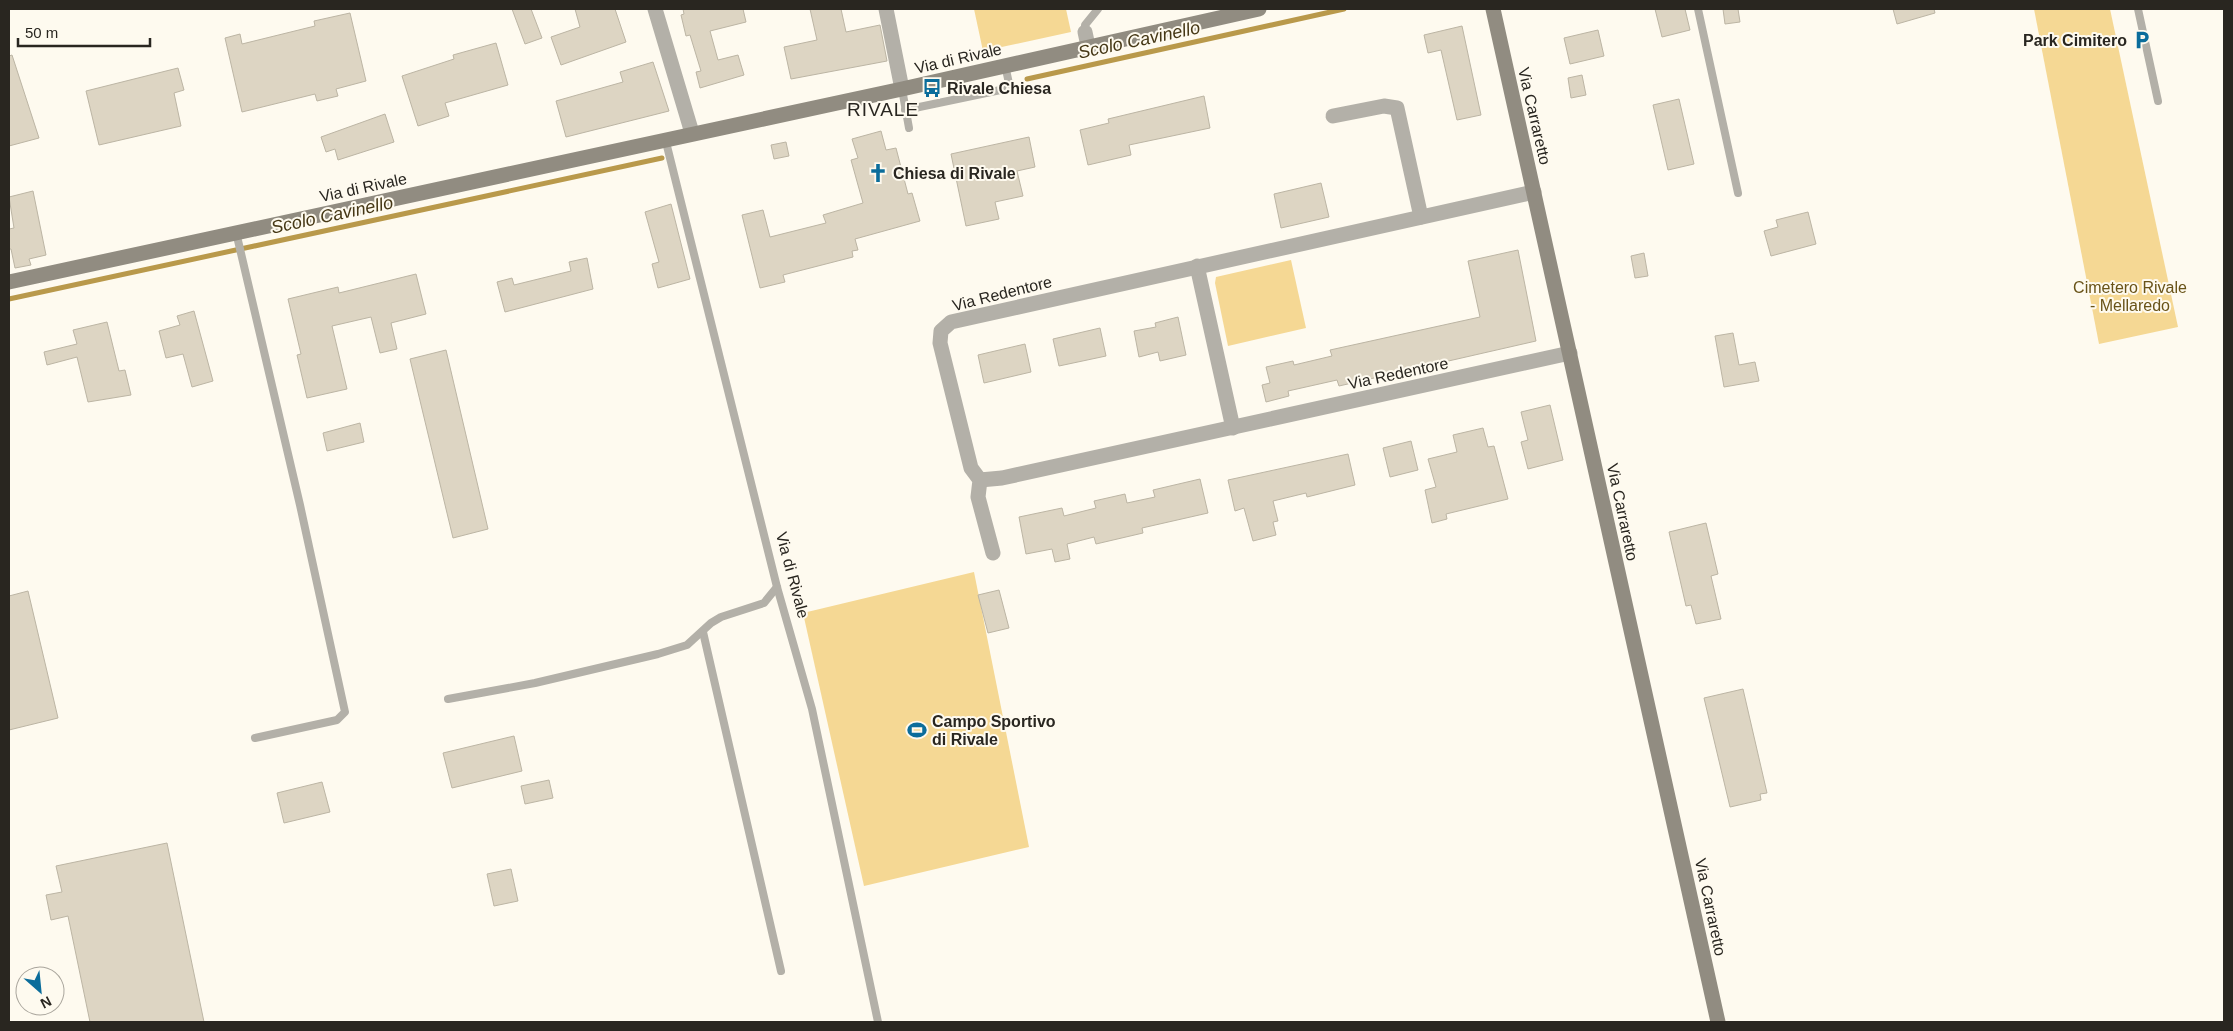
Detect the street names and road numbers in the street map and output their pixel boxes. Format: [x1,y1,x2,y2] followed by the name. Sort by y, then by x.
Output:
[913,40,1003,77] street label: Via di Rivale
[1515,66,1554,166] street label: Via Carraretto
[318,170,408,205] street label: Via di Rivale
[951,273,1054,314] street label: Via Redentore
[1346,355,1450,392] street label: Via Redentore
[1604,462,1641,563] street label: Via Carraretto
[773,530,812,620] street label: Via di Rivale
[1692,857,1729,958] street label: Via Carraretto

